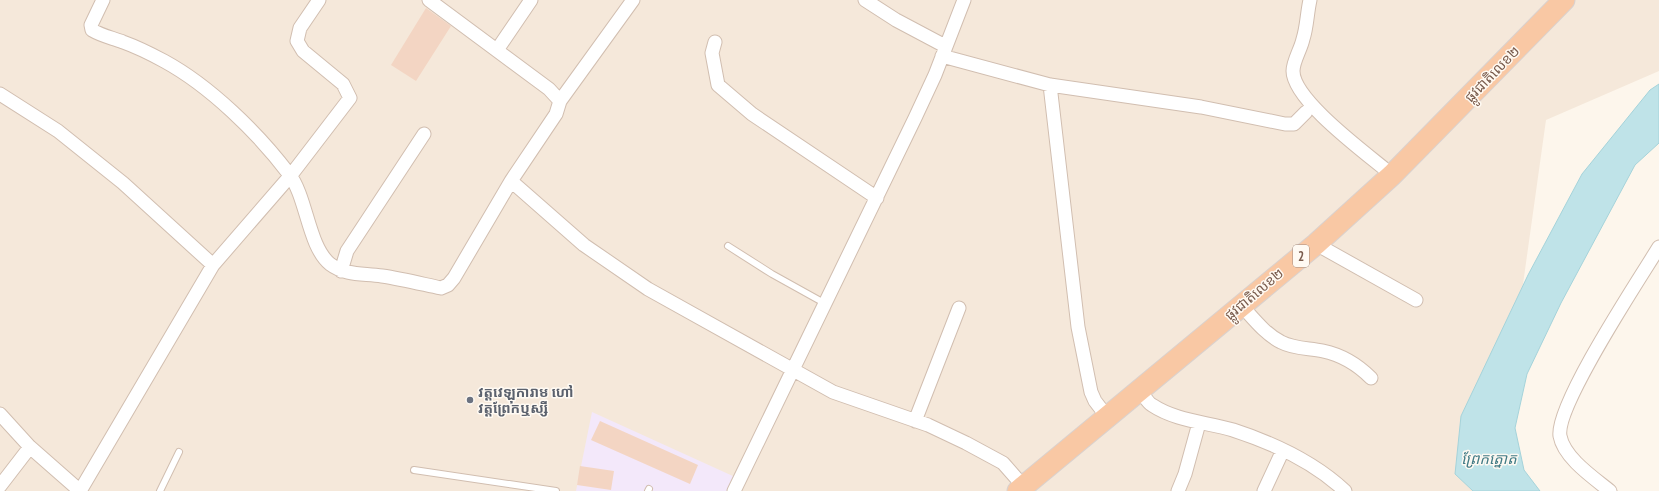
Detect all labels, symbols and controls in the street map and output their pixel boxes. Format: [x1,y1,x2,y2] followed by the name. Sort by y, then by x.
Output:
[1461,42,1526,108] street label: ផ្លូវជាតិលេខ២
[1293,245,1309,267] road number: 2
[1221,264,1289,326] street label: ផ្លូវជាតិលេខ២
[478,383,574,417] place label: វត្តវេឡុការាម ហៅ វត្តព្រែកឬស្សី
[465,395,475,405] marker: វត្តវេឡុការាម ហៅ វត្តព្រែកឬស្សី
[1461,449,1518,468] water label: ព្រែកត្នោត

